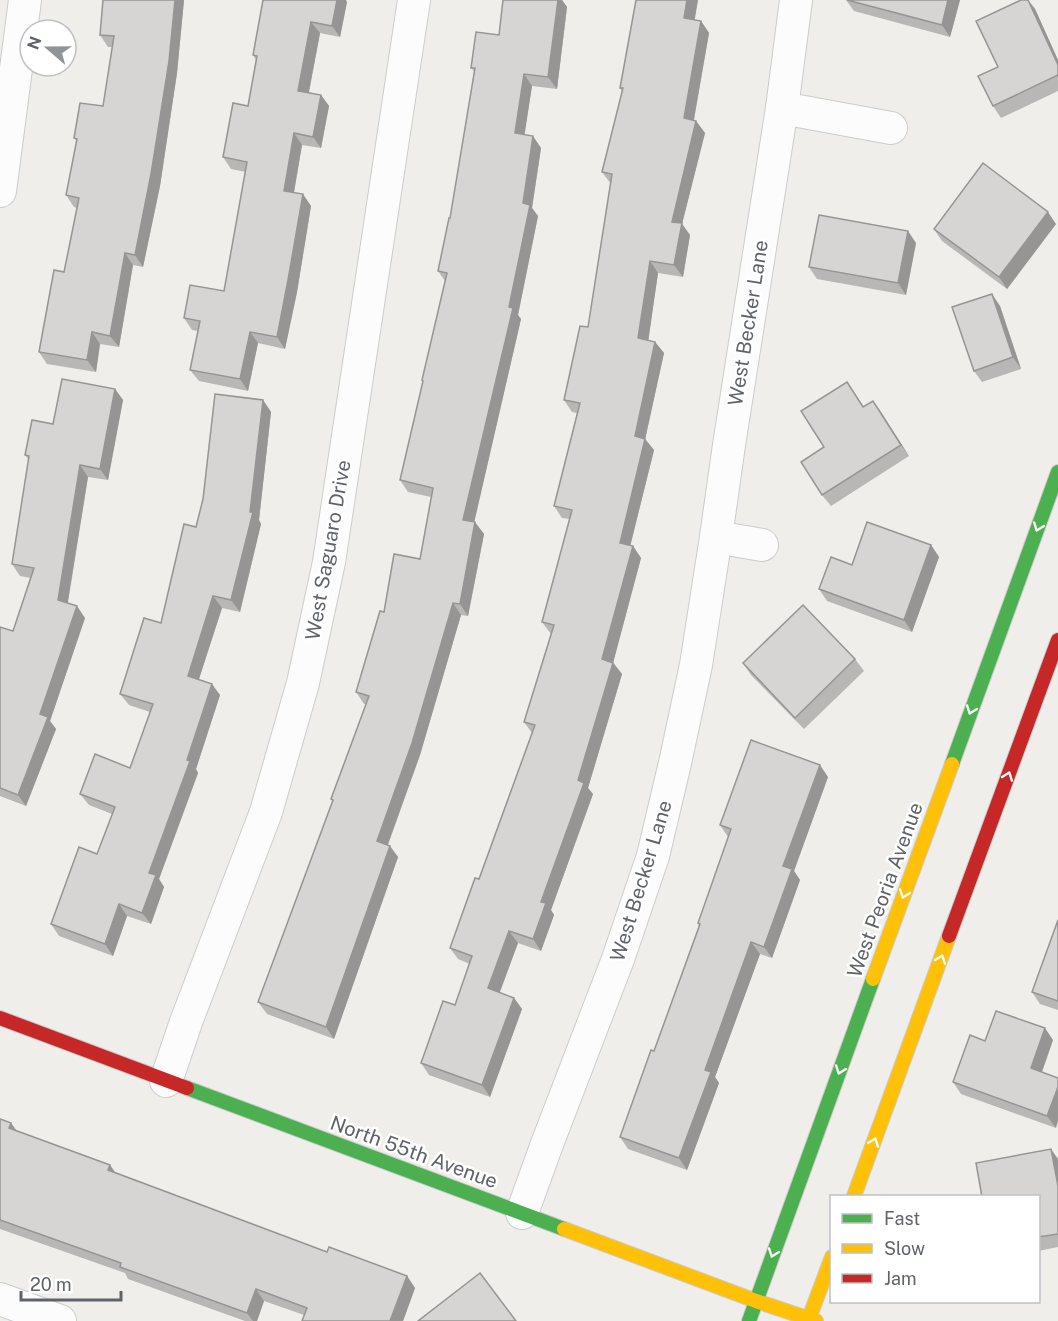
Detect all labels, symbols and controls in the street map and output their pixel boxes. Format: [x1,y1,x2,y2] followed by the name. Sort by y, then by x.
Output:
[18,18,78,78] north arrow
[23,34,45,52] text: N
[723,238,773,408] street label: West Becker Lane
[300,458,356,642] street label: West Saguaro Drive
[1033,521,1045,532] one-way arrow
[966,704,978,715] one-way arrow
[1001,771,1014,781] one-way arrow
[605,797,677,965] street label: West Becker Lane
[842,799,928,981] street label: West Peoria Avenue
[899,888,912,898] one-way arrow
[934,954,947,964] one-way arrow
[835,1064,847,1075] one-way arrow
[327,1111,501,1193] street label: North 55th Avenue
[867,1137,879,1148] one-way arrow
[830,1195,1040,1303] legend
[884,1208,920,1229] text: Fast
[884,1238,925,1259] text: Slow
[768,1247,781,1258] one-way arrow
[21,1264,122,1302] scale bar
[884,1268,917,1289] text: Jam
[30,1274,72,1295] text: 20 m

